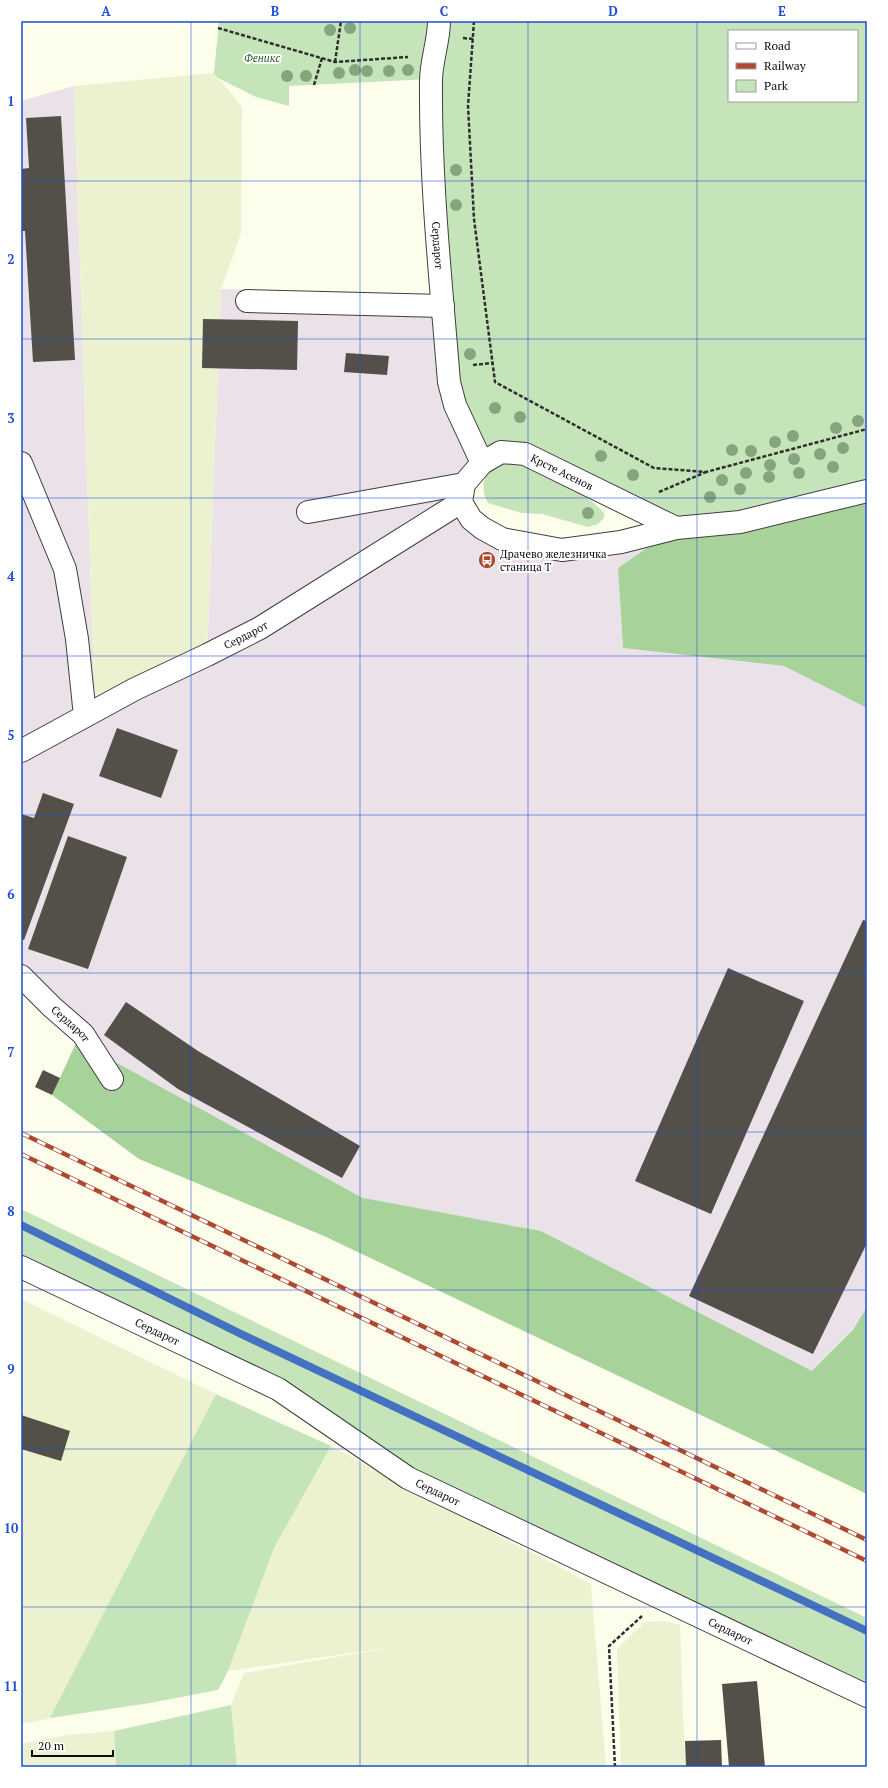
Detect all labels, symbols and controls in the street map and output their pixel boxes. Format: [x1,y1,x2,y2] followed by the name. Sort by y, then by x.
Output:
[101,2,111,20] text: A
[271,2,279,20] text: B
[440,2,448,20] text: C
[608,2,618,20] text: D
[778,2,786,20] text: E
[728,30,858,102] legend
[764,38,791,53] text: Road
[244,51,280,65] park label: Феникс
[764,58,807,73] text: Railway
[764,78,789,93] text: Park
[7,92,15,110] text: 1
[429,221,447,270] street label: Сердарот
[7,250,15,268] text: 2
[7,409,15,427] text: 3
[528,451,596,493] street label: Крсте Асенов
[500,547,607,574] place label: Драчево железничка станица Т
[477,550,497,570] bus stop icon: Драчево железничка станица Т
[7,567,15,585] text: 4
[221,618,271,652] street label: Сердарот
[7,726,15,744] text: 5
[7,885,15,903] text: 6
[48,1003,93,1045] street label: Сердарот
[7,1043,15,1061] text: 7
[7,1202,15,1220] text: 8
[133,1315,182,1349] street label: Сердарот
[7,1360,15,1378] text: 9
[413,1476,463,1509] street label: Сердарот
[4,1519,19,1537] text: 10
[706,1615,756,1648] street label: Сердарот
[4,1677,18,1695] text: 11
[32,1732,113,1758] scale bar
[38,1738,65,1753] text: 20 m

